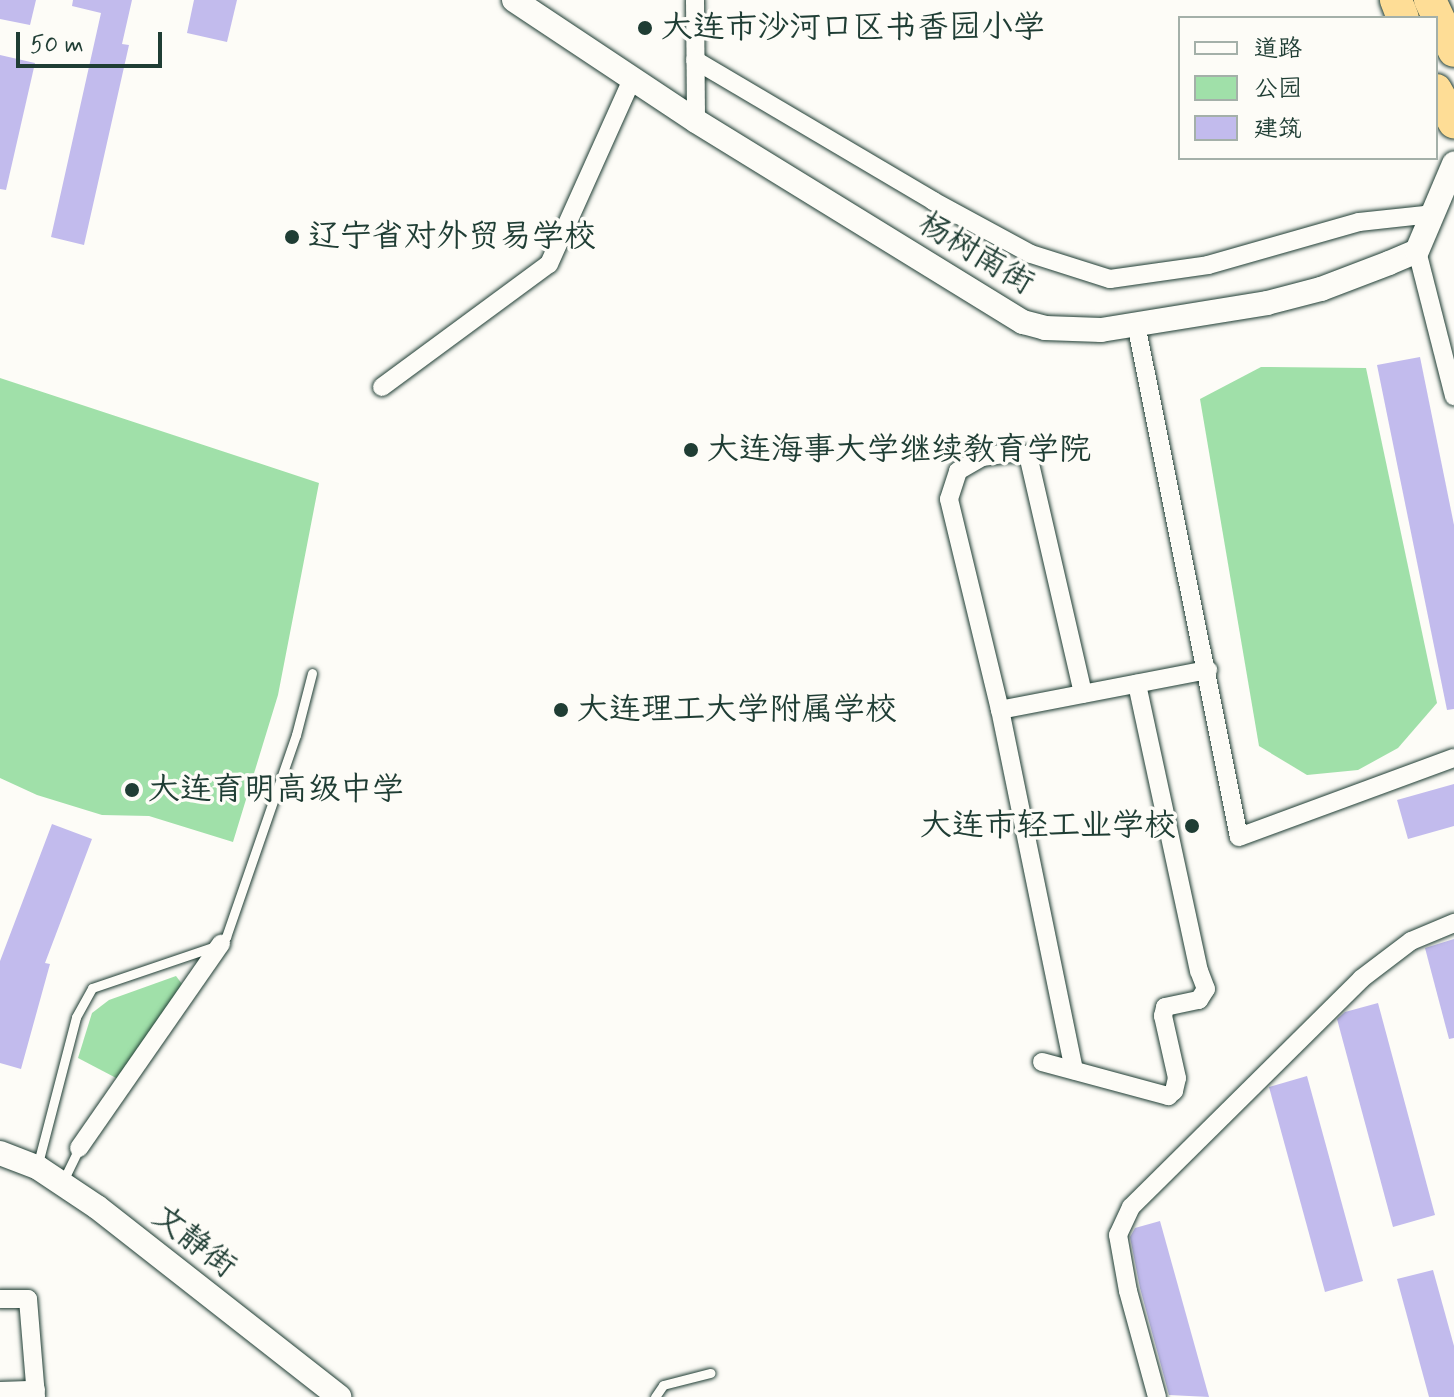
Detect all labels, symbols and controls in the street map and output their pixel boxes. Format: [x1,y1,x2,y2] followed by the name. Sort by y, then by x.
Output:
[661,9,1045,47] place label: 大连市沙河口区书香园小学
[20,16,166,66] scale bar
[1178,16,1438,160] legend
[636,19,654,37] marker: 大连市沙河口区书香园小学
[30,30,84,61] text: 50 m
[1254,34,1302,65] text: 道路
[1254,74,1302,105] text: 公园
[1254,114,1302,145] text: 建筑
[911,205,1041,303] street label: 杨树南街
[308,218,596,256] place label: 辽宁省对外贸易学校
[283,228,301,246] marker: 辽宁省对外贸易学校
[707,431,1091,469] place label: 大连海事大学继续教育学院
[682,441,700,459] marker: 大连海事大学继续教育学院
[577,691,897,729] place label: 大连理工大学附属学校
[552,701,570,719] marker: 大连理工大学附属学校
[148,771,404,809] place label: 大连育明高级中学
[123,781,141,799] marker: 大连育明高级中学
[920,807,1176,845] place label: 大连市轻工业学校
[1183,817,1201,835] marker: 大连市轻工业学校
[144,1197,244,1287] street label: 文静街

